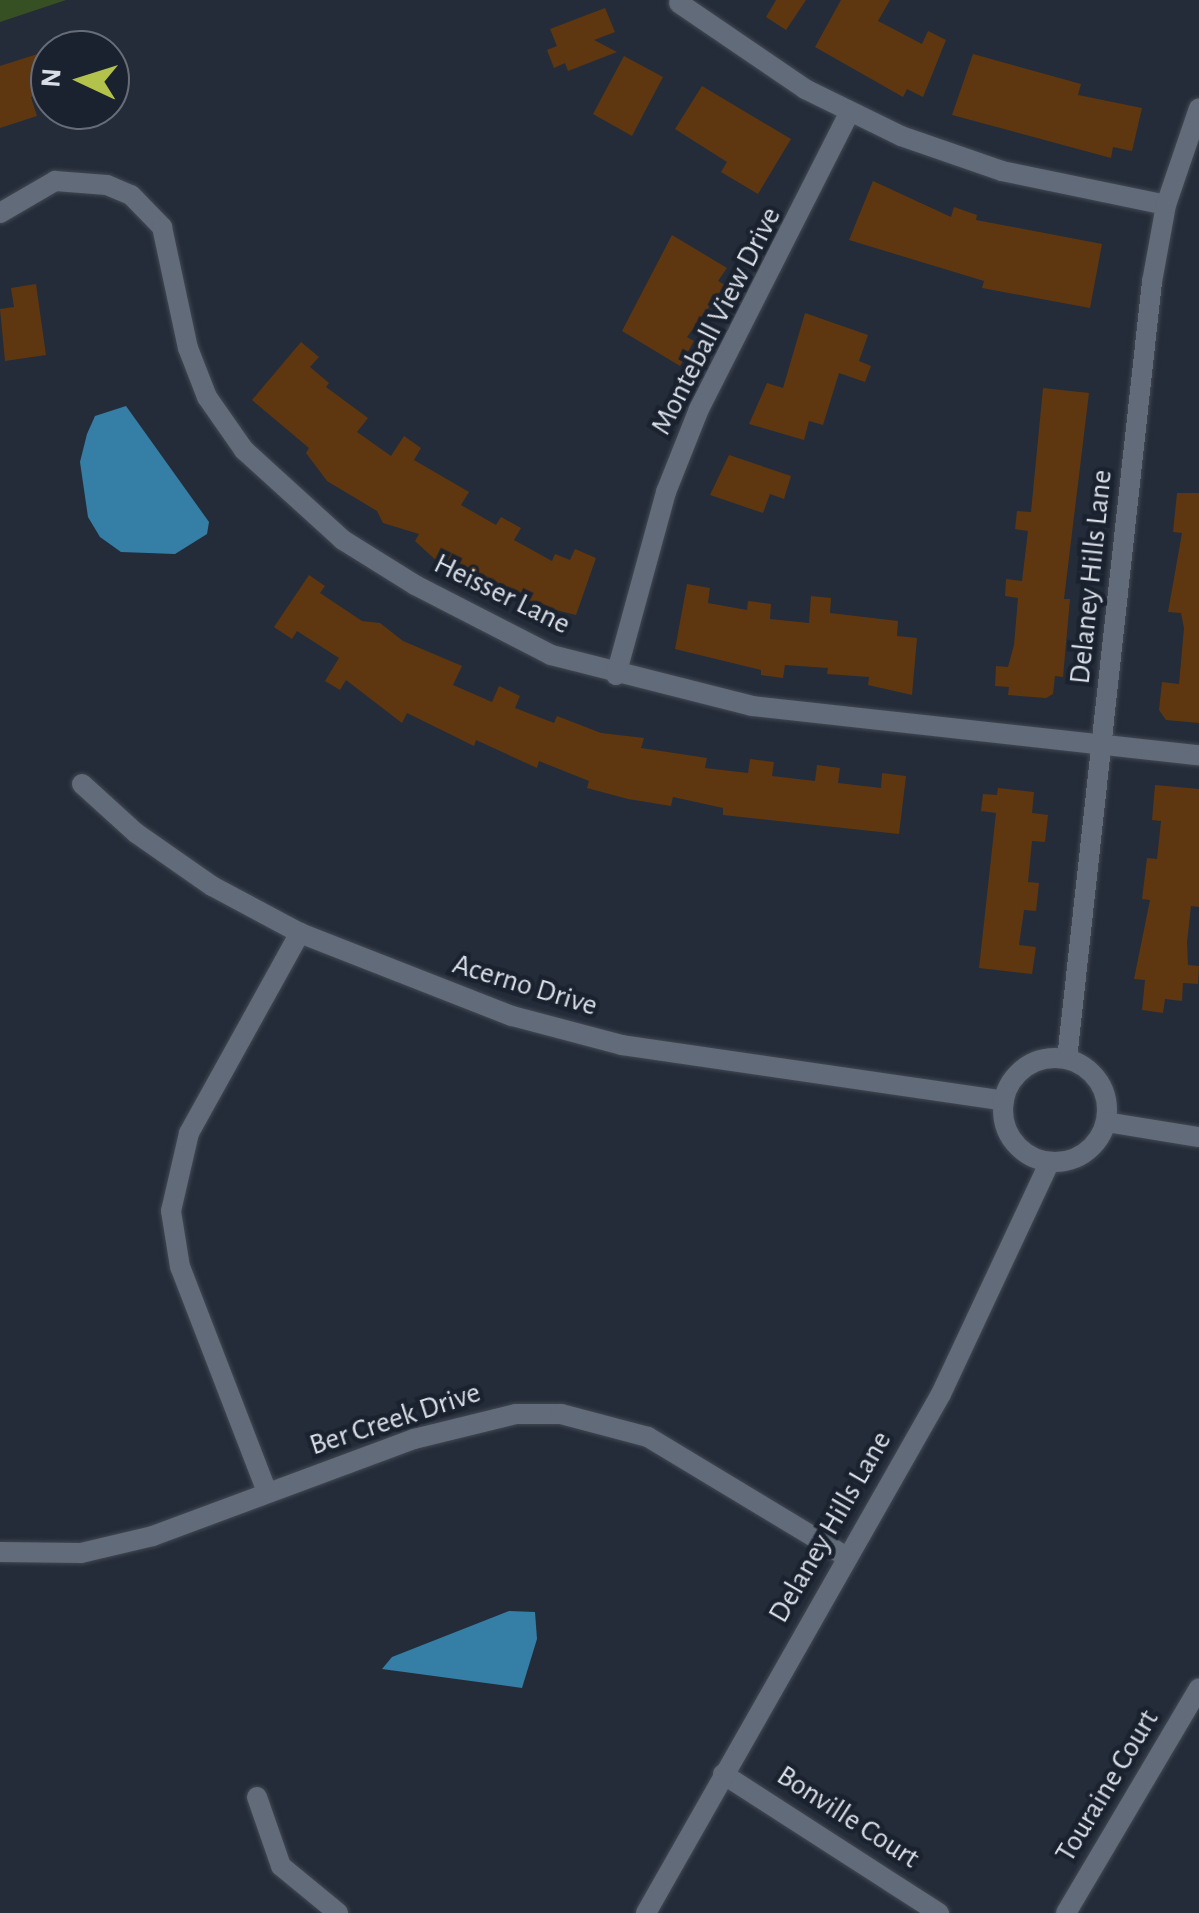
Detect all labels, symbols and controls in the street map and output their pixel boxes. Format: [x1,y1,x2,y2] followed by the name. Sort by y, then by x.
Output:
[30,30,130,130] north arrow
[37,67,67,89] text: N
[643,201,789,441] street label: Monteball View Drive
[1062,468,1120,686] street label: Delaney Hills Lane
[428,546,576,642] street label: Heisser Lane
[448,946,602,1024] street label: Acerno Drive
[305,1374,485,1464] street label: Ber Creek Drive
[761,1425,899,1629] street label: Delaney Hills Lane
[1047,1703,1167,1869] street label: Touraine Court
[770,1758,926,1876] street label: Bonville Court

